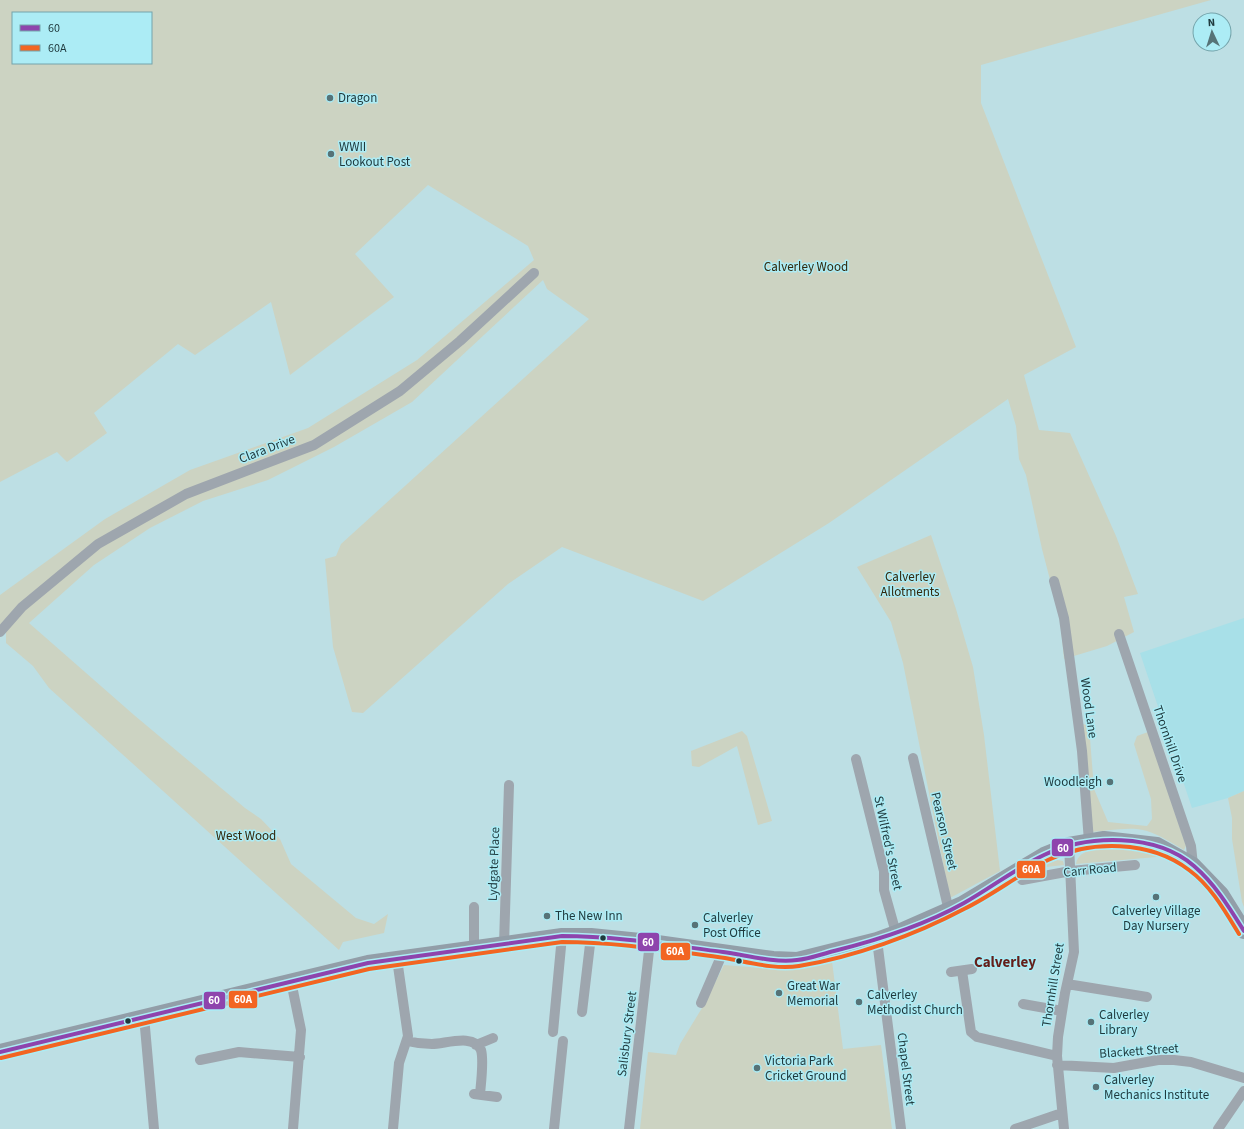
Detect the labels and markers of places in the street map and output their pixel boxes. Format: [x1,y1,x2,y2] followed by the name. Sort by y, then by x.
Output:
[338,89,377,107] place label: Dragon
[325,93,335,103] marker: Dragon
[339,138,411,171] place label: WWII Lookout Post
[326,149,336,159] marker: WWII Lookout Post
[1044,773,1102,791] place label: Woodleigh
[1105,777,1115,787] marker: Woodleigh
[1151,892,1161,902] marker: Calverley Village Day Nursery
[1112,902,1200,935] place label: Calverley Village Day Nursery
[555,907,623,925] place label: The New Inn
[703,909,761,942] place label: Calverley Post Office
[542,911,552,921] marker: The New Inn
[690,920,700,930] marker: Calverley Post Office
[598,933,608,943] unlabelled marker
[734,956,744,966] unlabelled marker
[787,977,841,1010] place label: Great War Memorial
[867,986,963,1019] place label: Calverley Methodist Church
[774,988,784,998] marker: Great War Memorial
[854,997,864,1007] marker: Calverley Methodist Church
[1099,1006,1149,1039] place label: Calverley Library
[123,1016,133,1026] unlabelled marker
[1086,1017,1096,1027] marker: Calverley Library
[765,1052,846,1085] place label: Victoria Park Cricket Ground
[752,1063,762,1073] marker: Victoria Park Cricket Ground
[1104,1071,1209,1104] place label: Calverley Mechanics Institute
[1091,1082,1101,1092] marker: Calverley Mechanics Institute

